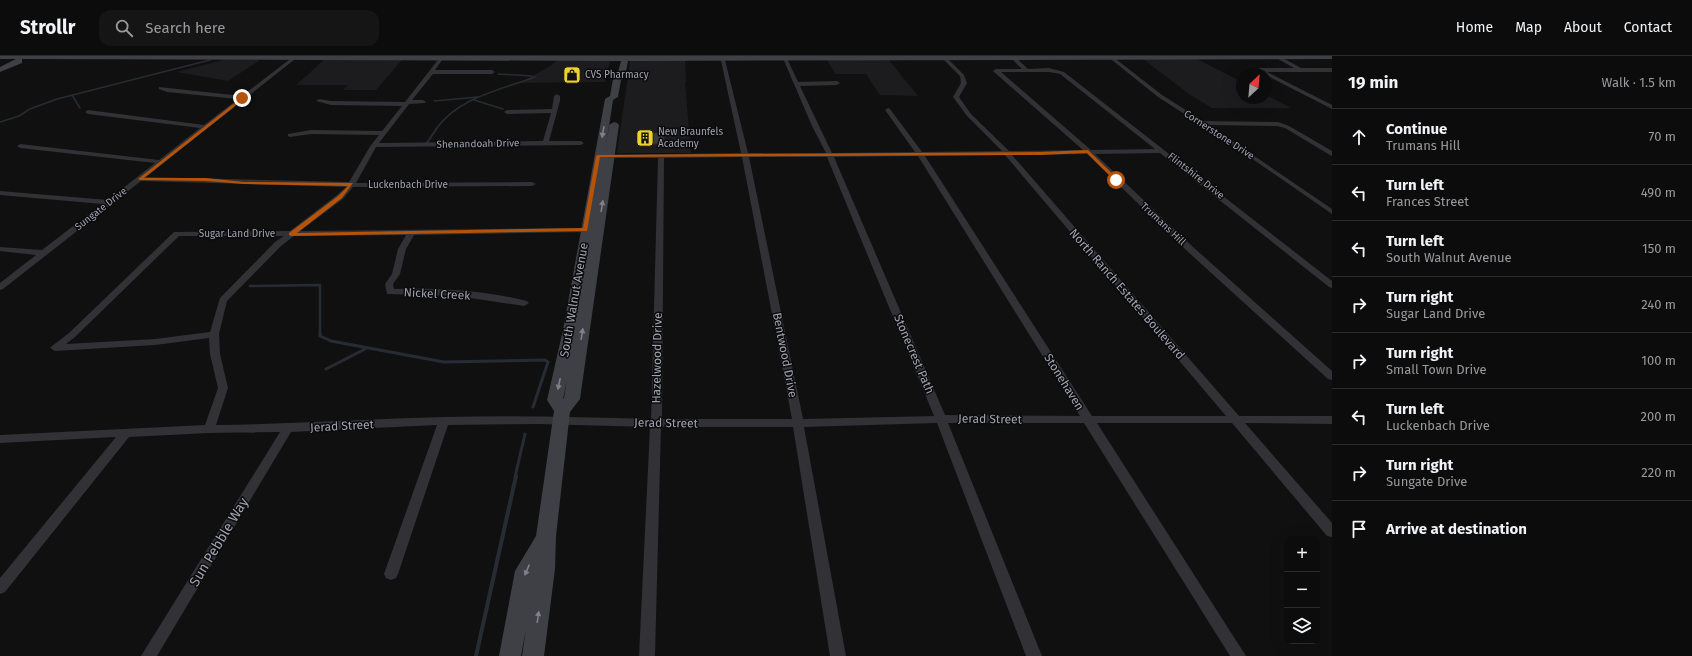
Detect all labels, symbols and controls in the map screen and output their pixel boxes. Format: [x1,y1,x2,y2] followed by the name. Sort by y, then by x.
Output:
[99,10,379,46] search box
[20,16,75,39] text: Strollr
[113,17,135,39] icon: search
[145,19,225,37] text: Search here
[1456,19,1493,36] text: Home
[1515,19,1542,36] text: Map
[1564,19,1602,36] text: About
[1624,19,1672,36] text: Contact
[562,65,582,85] shop icon: CVS Pharmacy
[1236,68,1272,104] north arrow
[585,69,649,81] place label: CVS Pharmacy
[1348,72,1398,93] text: 19 min
[1602,75,1676,90] text: Walk · 1.5 km
[233,89,251,107] route end
[1182,108,1256,162] street label: Cornerstone Drive
[1386,120,1447,138] text: Continue
[600,125,606,138] one-way arrow
[658,126,723,150] place label: New Braunfels Academy
[1348,126,1370,148] icon: ahead
[635,128,655,148] building icon: New Braunfels Academy
[1649,129,1676,144] text: 70 m
[436,137,520,151] street label: Shenandoah Drive
[1386,138,1460,153] text: Trumans Hill
[1165,150,1227,202] street label: Flintshire Drive
[1107,171,1125,189] route start
[1386,176,1444,194] text: Turn left
[368,179,448,191] street label: Luckenbach Drive
[1348,182,1370,204] icon: left
[73,185,129,233] street label: Sungate Drive
[1641,185,1676,200] text: 490 m
[1386,194,1469,209] text: Frances Street
[599,200,605,212] one-way arrow
[1138,200,1188,248] street label: Trumans Hill
[1067,226,1187,362] street label: North Ranch Estates Boulevard
[199,228,275,240] street label: Sugar Land Drive
[1386,232,1444,250] text: Turn left
[1348,238,1370,260] icon: left
[1642,241,1676,256] text: 150 m
[557,242,591,358] street label: South Walnut Avenue
[1386,250,1512,265] text: South Walnut Avenue
[403,285,471,303] street label: Nickel Creek
[1386,288,1453,306] text: Turn right
[1348,294,1370,316] icon: right
[1641,297,1676,312] text: 240 m
[1386,306,1485,321] text: Sugar Land Drive
[770,311,800,399] street label: Bentwood Drive
[649,312,665,404] street label: Hazelwood Drive
[891,312,937,396] street label: Stonecrest Path
[579,328,585,341] one-way arrow
[1386,344,1453,362] text: Turn right
[1348,350,1370,372] icon: right
[1041,351,1087,413] street label: Stonehaven
[1641,353,1676,368] text: 100 m
[1386,362,1487,377] text: Small Town Drive
[555,378,561,390] one-way arrow
[1386,400,1444,418] text: Turn left
[1348,406,1370,428] icon: left
[1640,409,1676,424] text: 200 m
[958,411,1023,427] street label: Jerad Street
[634,415,699,431] street label: Jerad Street
[310,417,375,435] street label: Jerad Street
[1386,418,1490,433] text: Luckenbach Drive
[1386,456,1453,474] text: Turn right
[1348,462,1370,484] icon: right
[1641,465,1676,480] text: 220 m
[1386,474,1467,489] text: Sungate Drive
[186,494,252,589] street label: Sun Pebble Way
[1348,518,1370,540] icon: arrive
[1386,520,1527,538] text: Arrive at destination
[1284,536,1320,644] map controls
[1284,536,1320,572] button: +
[524,564,530,575] one-way arrow
[1284,572,1320,608] button: −
[1284,608,1320,644] button: layers
[535,611,541,623] one-way arrow

